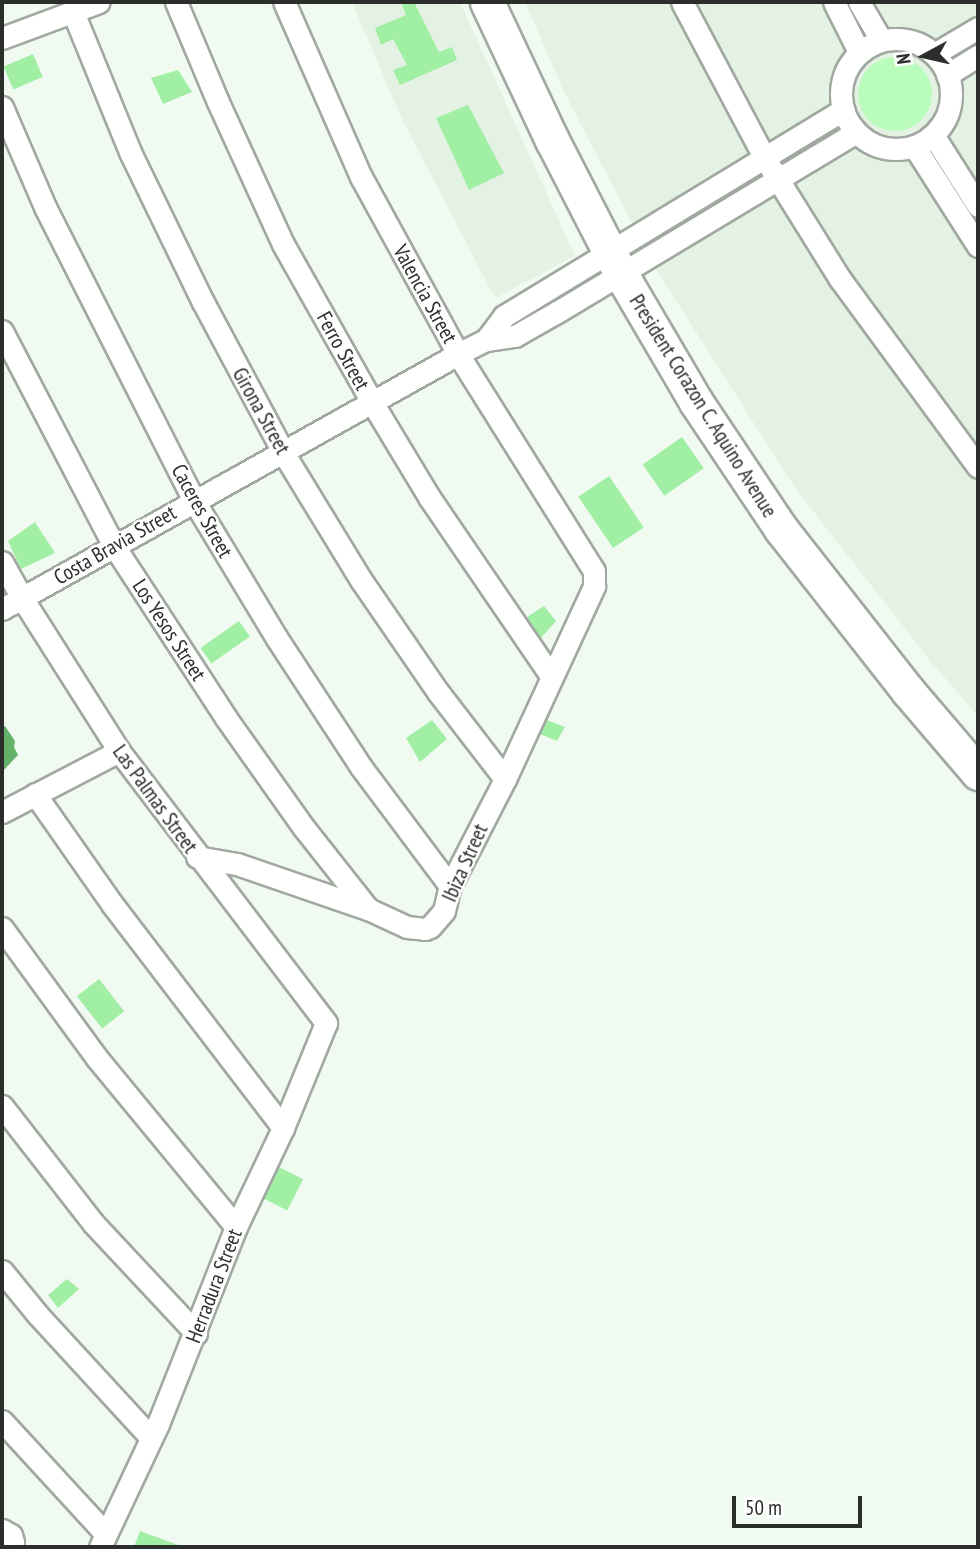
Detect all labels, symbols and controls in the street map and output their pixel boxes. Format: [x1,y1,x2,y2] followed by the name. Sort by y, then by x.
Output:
[889,21,959,91] north arrow
[891,52,916,66] text: N
[388,240,462,348] street label: Valencia Street
[623,289,783,523] street label: President Corazon C. Aquino Avenue
[311,307,375,395] street label: Ferro Street
[227,363,295,459] street label: Girona Street
[166,460,238,562] street label: Caceres Street
[49,500,181,590] street label: Costa Bravia Street
[127,574,211,686] street label: Los Yesos Street
[107,740,203,858] street label: Las Palmas Street
[437,820,493,906] street label: Ibiza Street
[181,1225,247,1347] street label: Herradura Street
[735,1482,864,1526] scale bar
[745,1494,782,1521] text: 50 m

